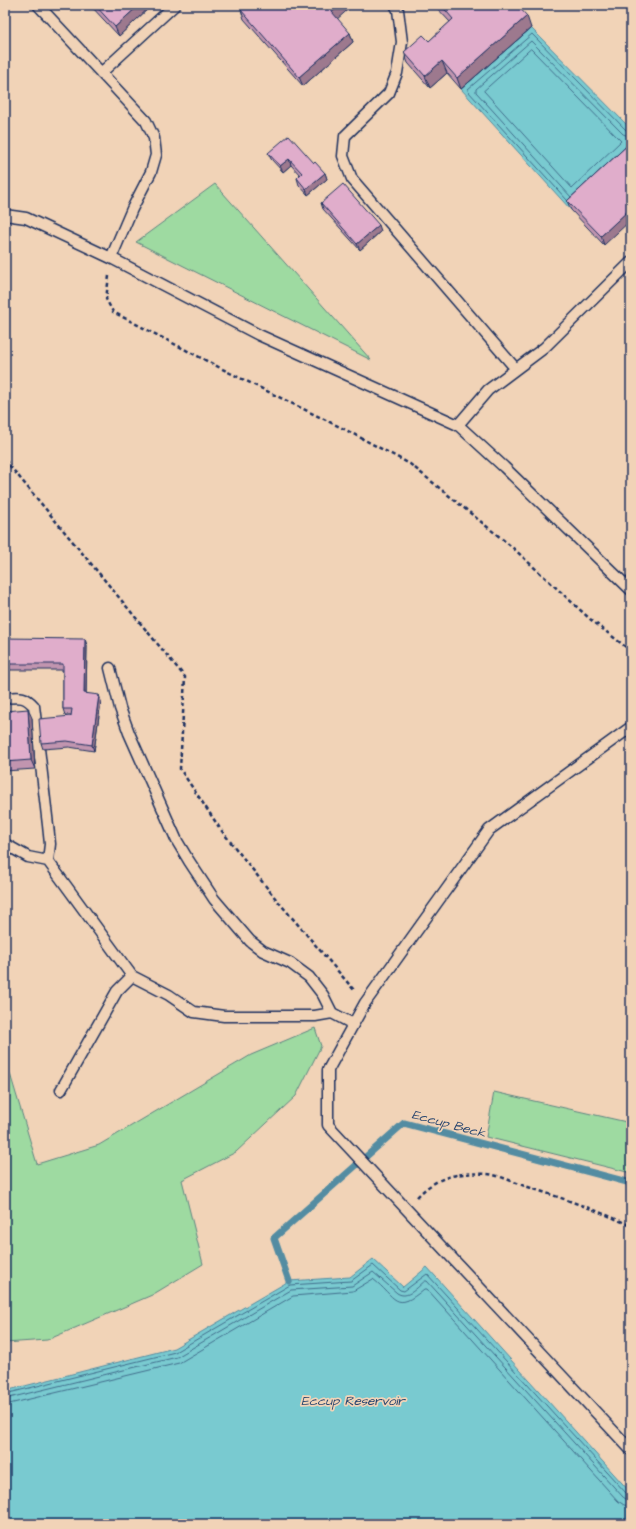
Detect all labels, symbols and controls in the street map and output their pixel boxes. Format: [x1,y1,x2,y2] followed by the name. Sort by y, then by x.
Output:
[410,1105,489,1143] water label: Eccup Beck
[301,1392,407,1410] water label: Eccup Reservoir

